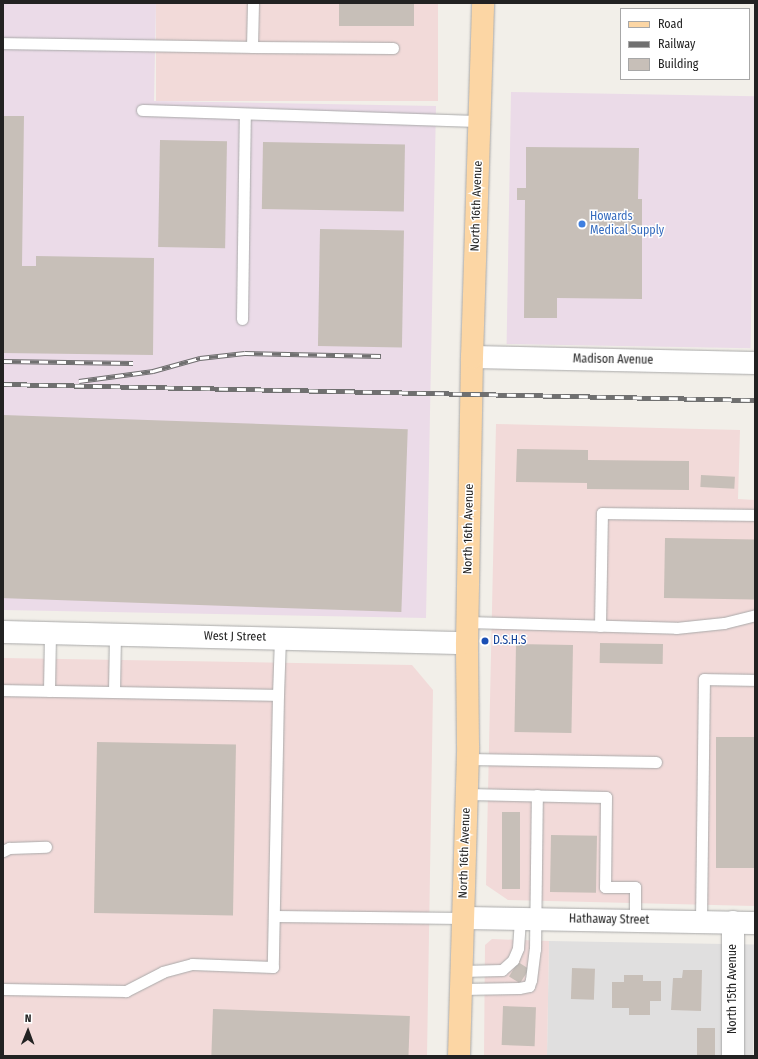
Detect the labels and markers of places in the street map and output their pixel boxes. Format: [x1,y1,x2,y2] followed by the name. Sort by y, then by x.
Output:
[590,210,664,238] place label: Howards Medical Supply
[577,219,587,229] marker: Howards Medical Supply
[493,634,527,648] place label: D.S.H.S
[480,636,490,646] marker: D.S.H.S

